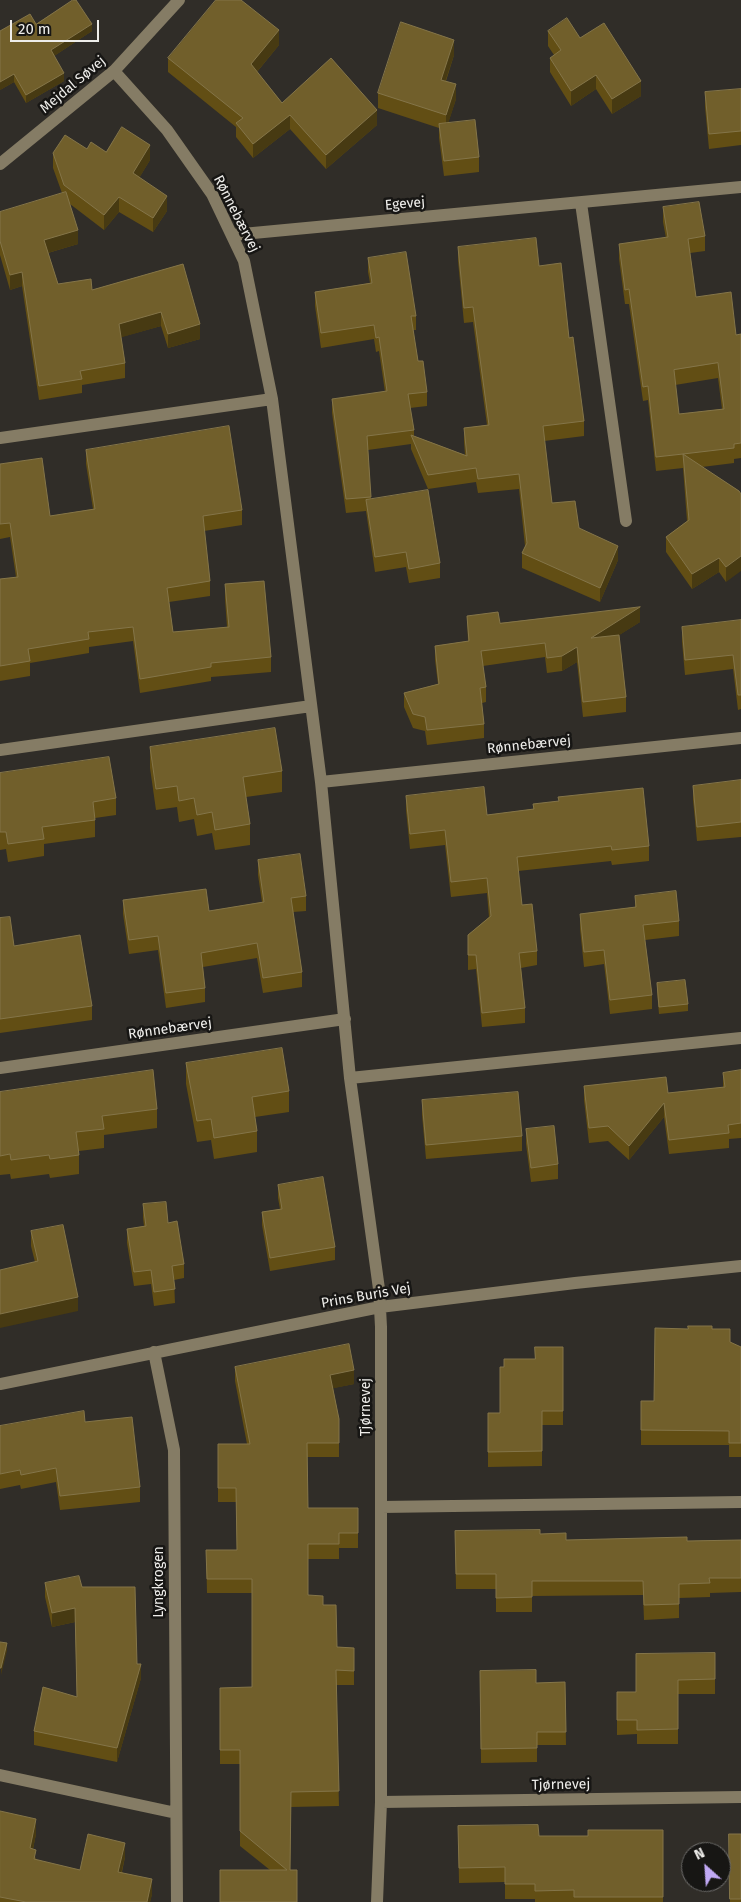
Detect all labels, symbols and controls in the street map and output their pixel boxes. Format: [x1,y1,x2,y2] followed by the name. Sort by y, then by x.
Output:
[12,10,101,42] scale bar
[18,20,51,38] text: 20 m
[37,53,109,117] street label: Mejdal Søvej
[209,173,263,255] street label: Rønnebærvej
[384,194,426,214] street label: Egevej
[486,732,572,758] street label: Rønnebærvej
[127,1015,213,1043] street label: Rønnebærvej
[320,1280,412,1312] street label: Prins Buris Vej
[358,1378,374,1436] street label: Tjørnevej
[151,1546,167,1618] street label: Lyngkrogen
[532,1776,590,1794] street label: Tjørnevej
[681,1842,731,1892] north arrow
[692,1844,708,1864] text: N

